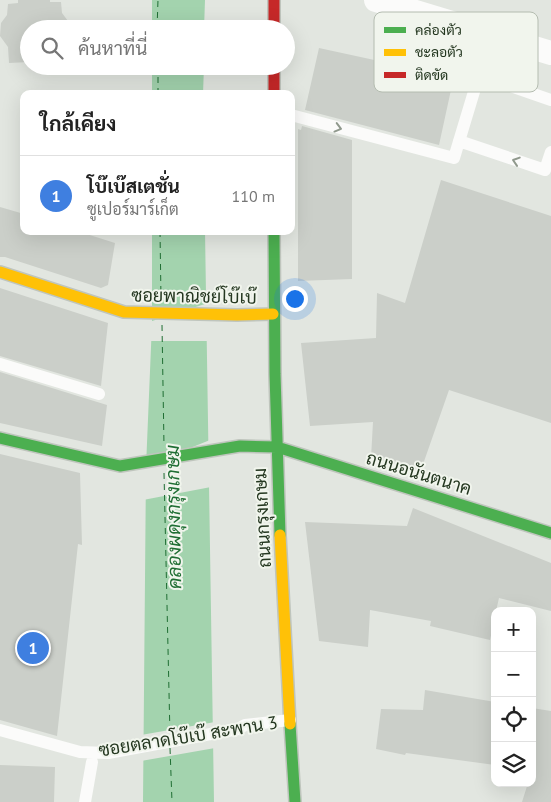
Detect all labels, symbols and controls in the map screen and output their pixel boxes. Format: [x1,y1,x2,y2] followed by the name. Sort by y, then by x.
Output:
[374,12,538,92] legend
[20,20,295,75] search box
[415,21,462,39] text: คล่องตัว
[38,34,66,62] icon: search
[78,36,147,60] text: ค้นหาที่นี่
[415,43,463,61] text: ชะลอตัว
[415,66,448,84] text: ติดขัด
[40,110,116,137] text: ใกล้เคียง
[334,122,342,132] one-way arrow
[513,156,521,166] one-way arrow
[87,174,180,198] text: โบ๊เบ๊สเตชั่น
[51,186,61,206] text: 1
[232,186,275,206] text: 110 m
[87,199,179,219] text: ซูเปอร์มาร์เก็ต
[131,282,258,309] street label: ซอยพาณิชย์โบ๊เบ๊
[282,286,308,312] your location
[160,444,187,589] water label: คลองผดุงกรุงเกษม
[364,446,474,500] street label: ถนนอนันตนาค
[248,468,277,568] street label: ถนนกรุงเกษม
[491,607,536,787] map controls
[491,607,536,652] button: +
[17,629,49,667] pin: 1
[491,652,536,697] button: −
[491,697,536,742] button: locate
[97,710,279,762] street label: ซอยตลาดโบ๊เบ๊ สะพาน 3
[491,742,536,787] button: layers

